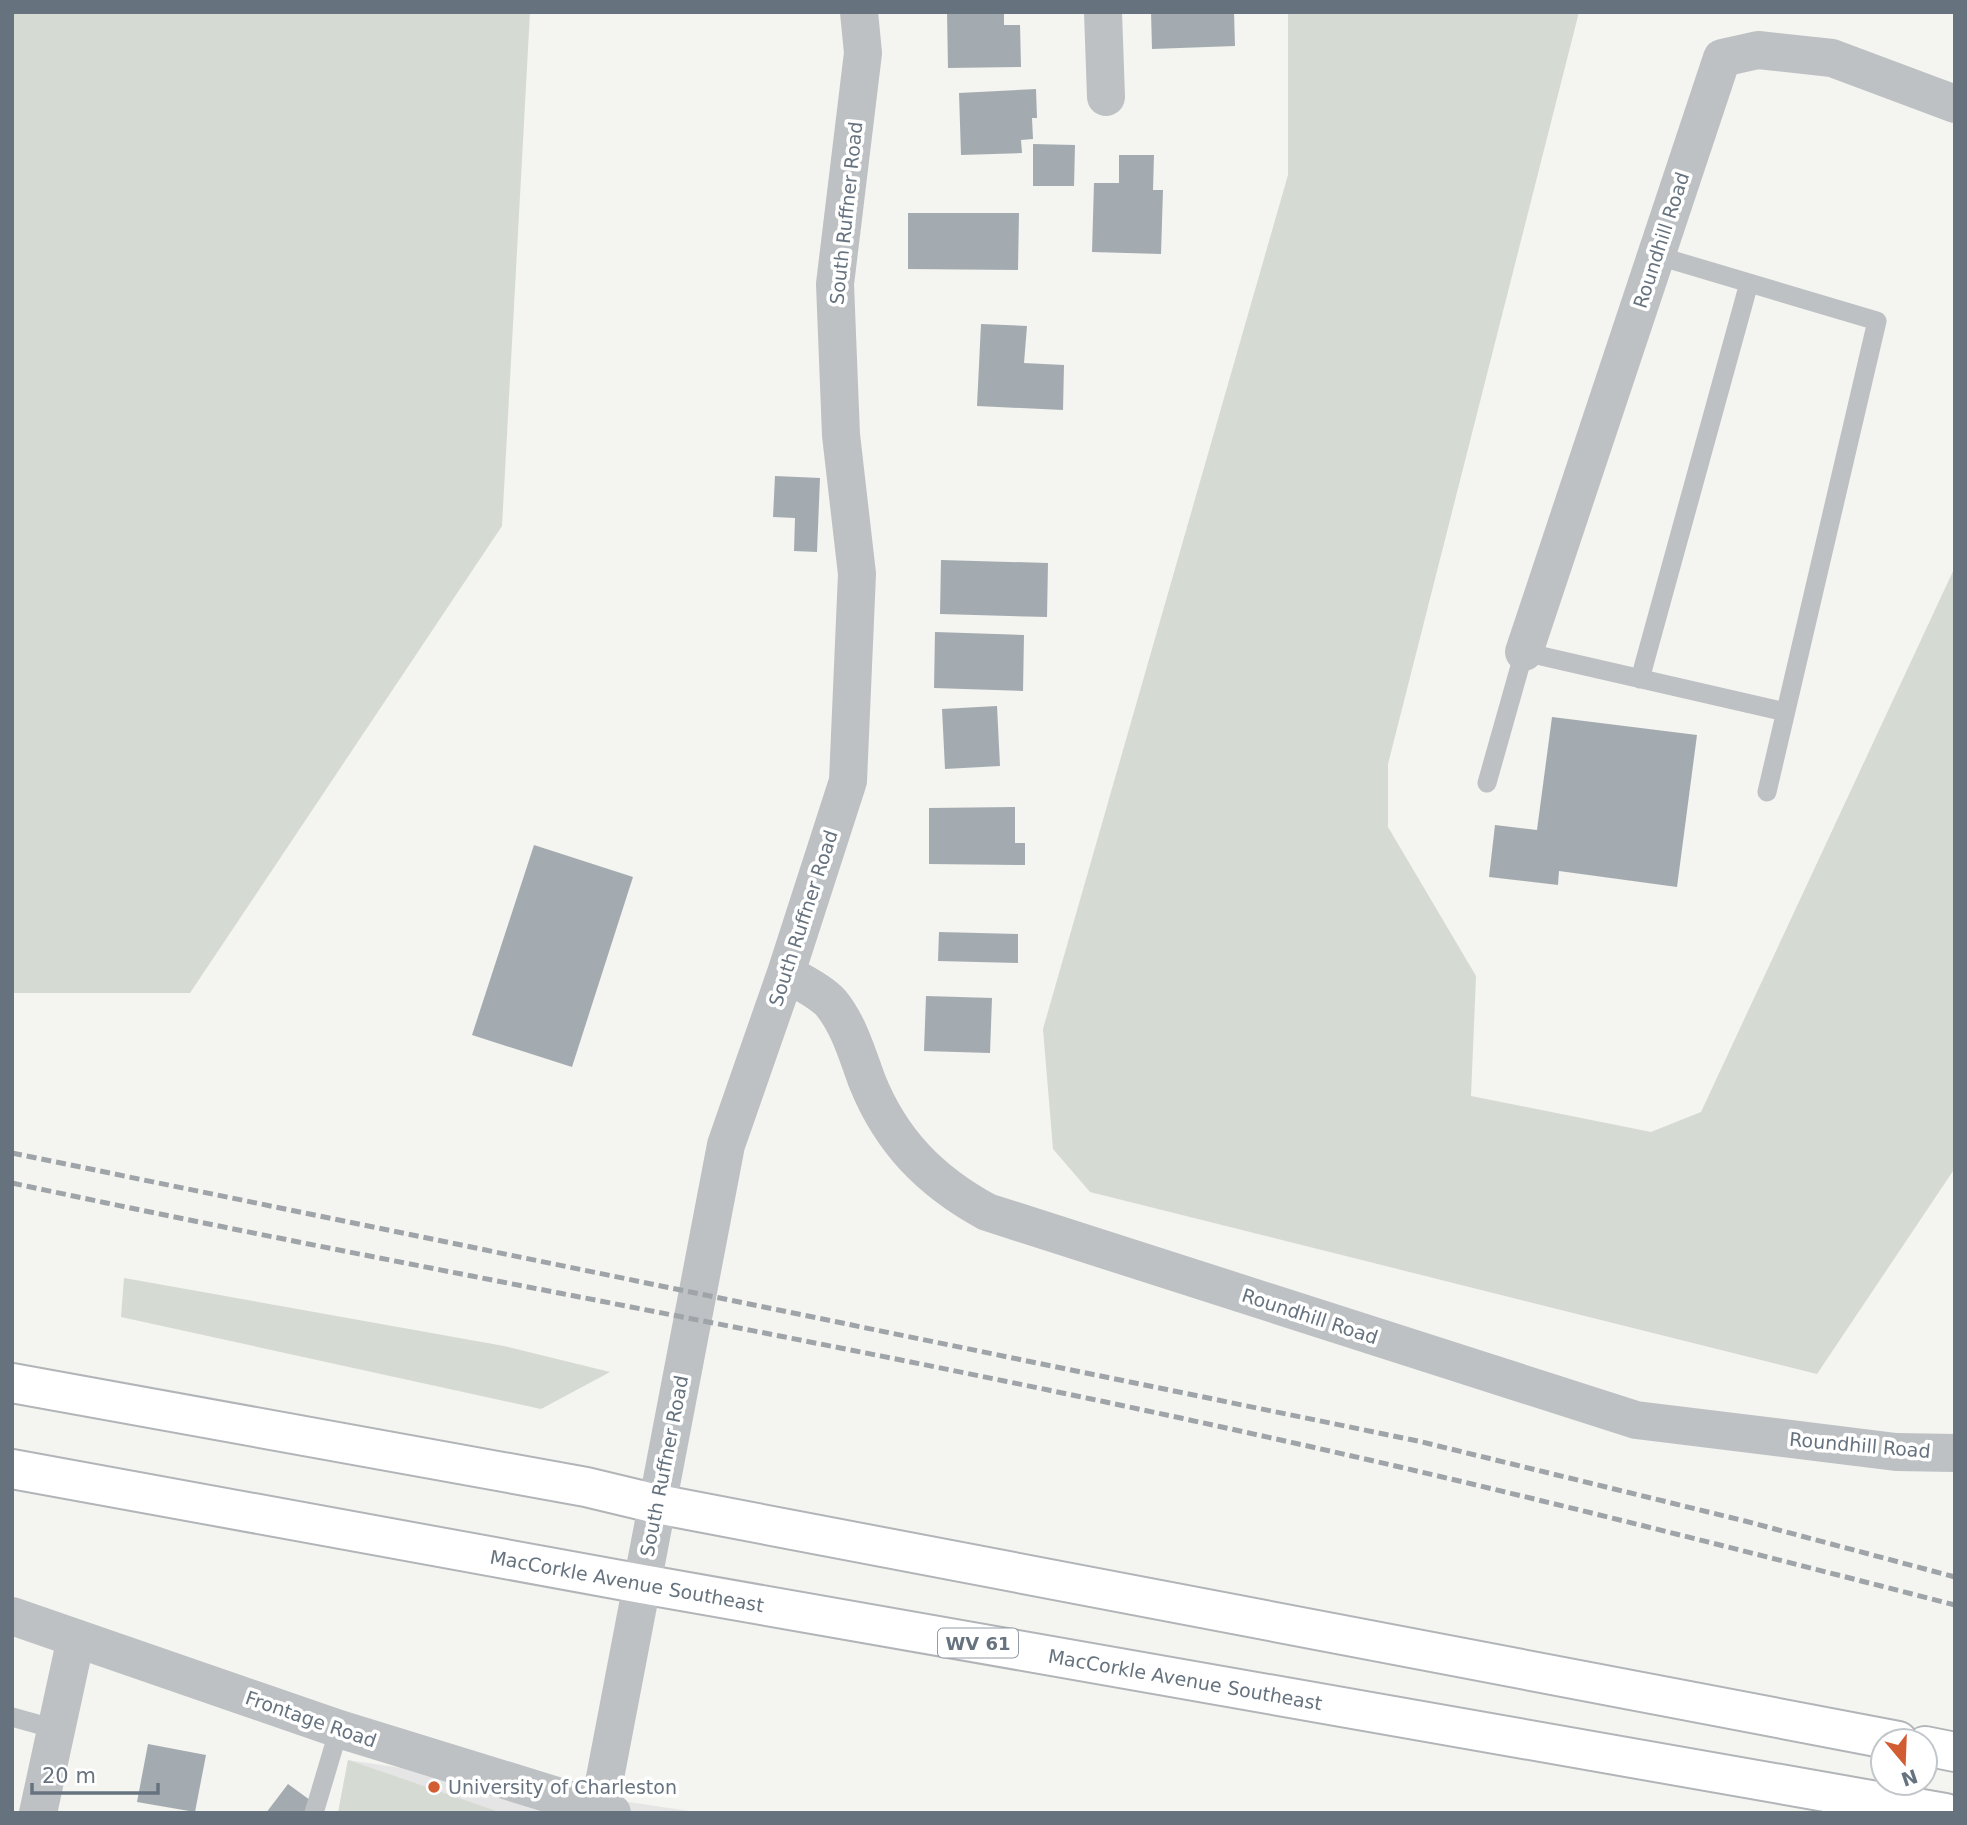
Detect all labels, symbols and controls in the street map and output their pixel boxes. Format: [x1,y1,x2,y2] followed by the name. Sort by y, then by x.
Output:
[825,120,867,306] street label: South Ruffner Road
[1629,169,1693,311] street label: Roundhill Road
[764,827,842,1009] street label: South Ruffner Road
[1239,1284,1381,1348] street label: Roundhill Road
[636,1374,692,1558] street label: South Ruffner Road
[1788,1428,1932,1462] street label: Roundhill Road
[488,1545,766,1616] street label: MacCorkle Avenue Southeast
[938,1628,1018,1658] road number: WV 61
[1046,1645,1324,1714] street label: MacCorkle Avenue Southeast
[243,1686,379,1752] street label: Frontage Road
[1869,1727,1939,1797] north arrow
[32,1752,158,1796] scale bar
[42,1764,96,1788] text: 20 m
[1898,1765,1921,1791] text: N
[448,1776,677,1798] place label: University of Charleston
[426,1779,442,1795] marker: University of Charleston

